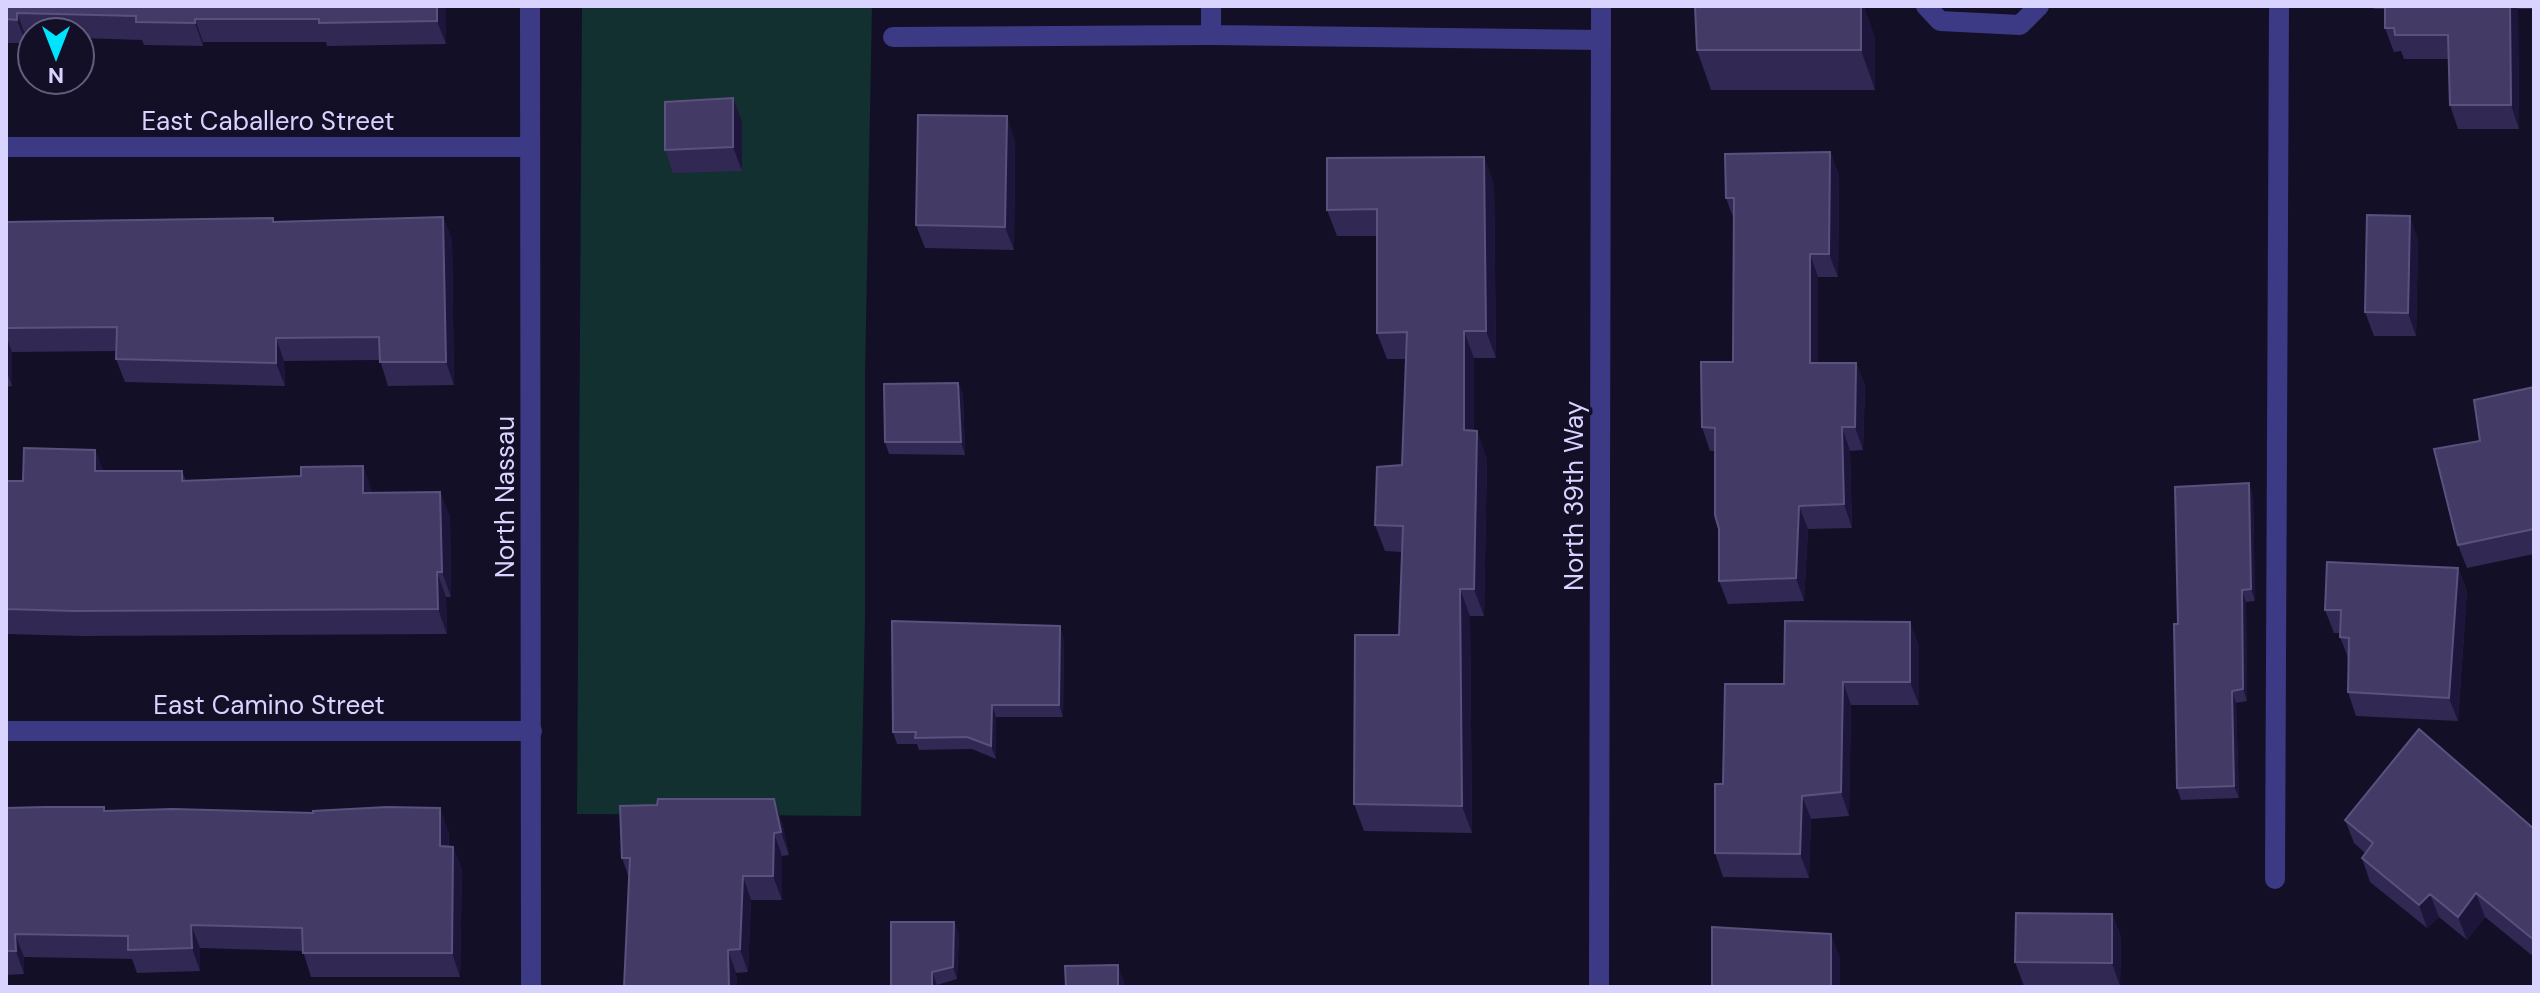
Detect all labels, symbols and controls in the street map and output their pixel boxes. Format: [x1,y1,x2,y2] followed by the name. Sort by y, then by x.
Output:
[16,16,96,96] north arrow
[48,61,64,90] text: N
[141,104,395,138] street label: East Caballero Street
[1557,401,1591,591] street label: North 39th Way
[488,416,522,578] street label: North Nassau
[153,688,385,722] street label: East Camino Street

